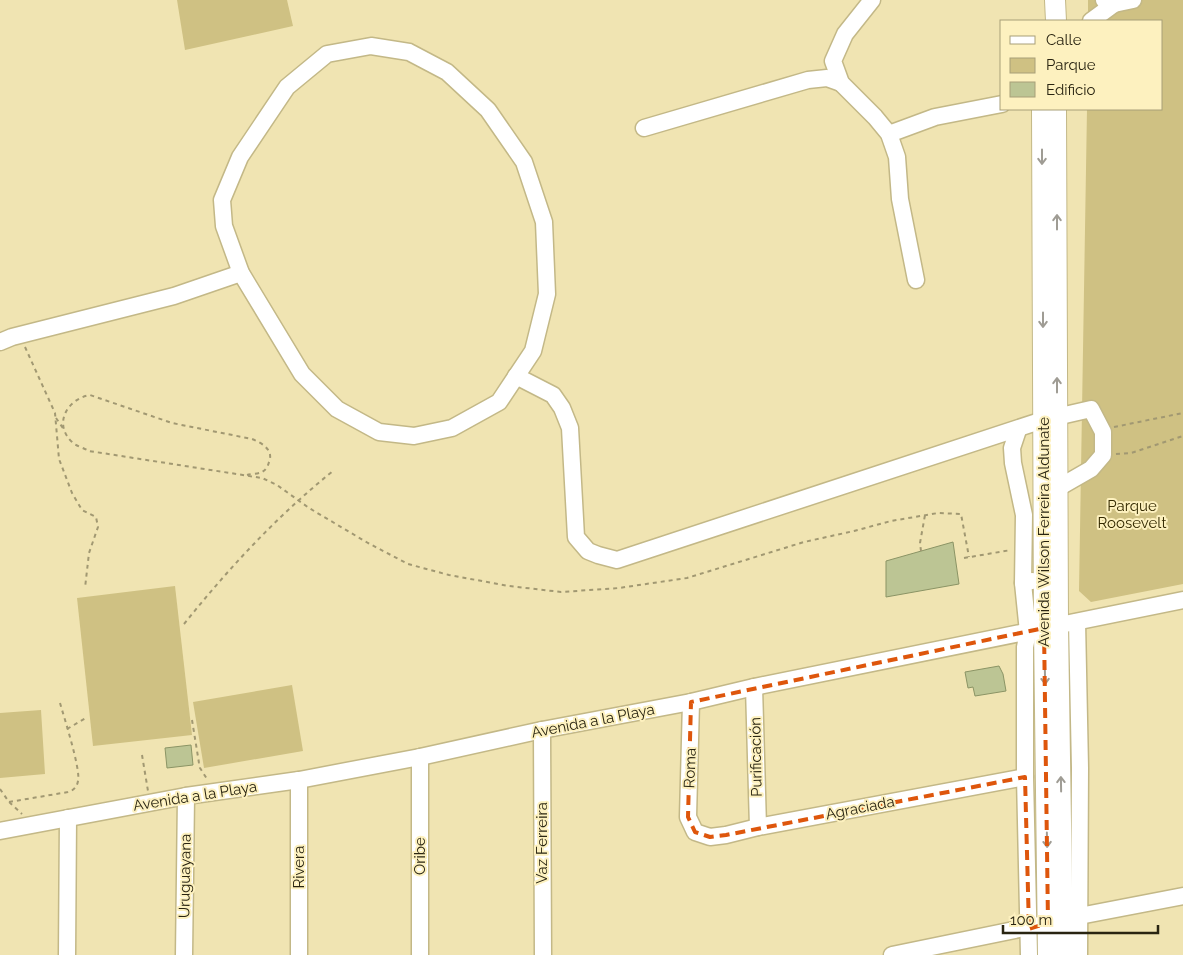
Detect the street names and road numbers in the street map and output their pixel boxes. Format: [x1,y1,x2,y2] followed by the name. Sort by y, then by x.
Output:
[1035,417,1053,647] street label: Avenida Wilson Ferreira Aldunate
[530,700,656,742] street label: Avenida a la Playa
[746,717,766,797] street label: Purificación
[680,747,700,789] street label: Roma
[132,777,258,815] street label: Avenida a la Playa
[824,793,896,823] street label: Agraciada
[533,802,551,884] street label: Vaz Ferreira
[175,834,195,918] street label: Uruguayana
[411,837,429,875] street label: Oribe
[290,846,308,888] street label: Rivera

